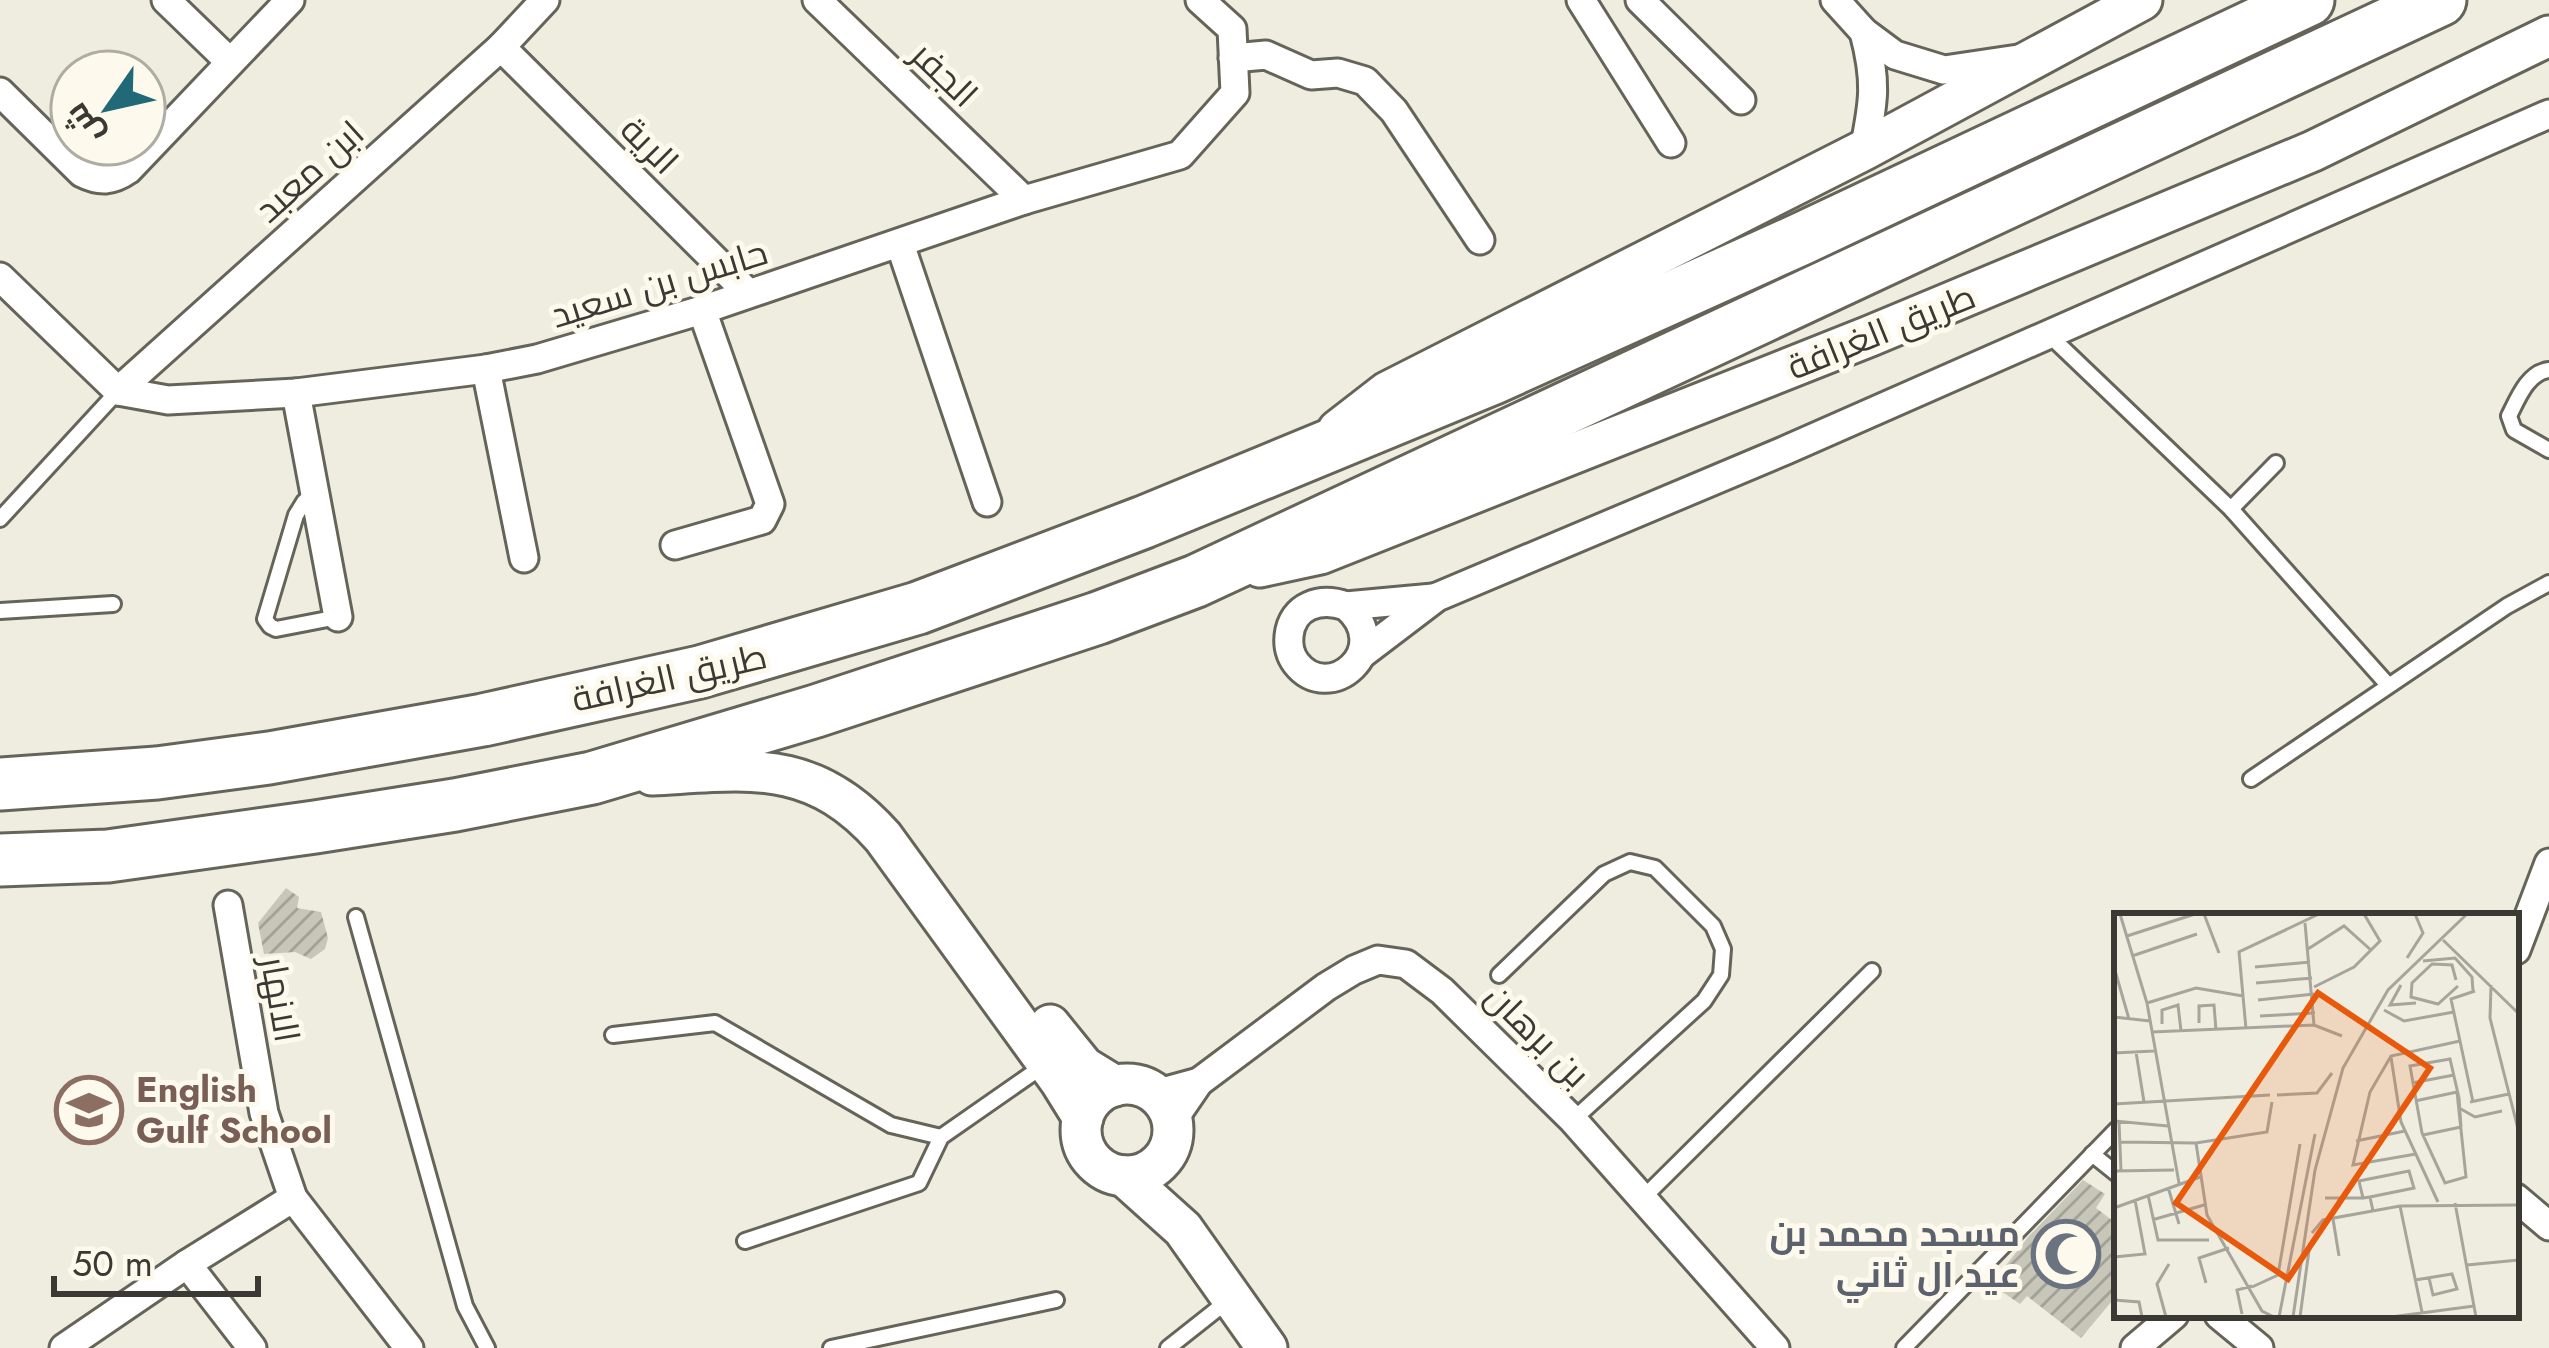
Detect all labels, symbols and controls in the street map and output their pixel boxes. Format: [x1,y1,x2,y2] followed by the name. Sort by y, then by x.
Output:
[898,28,990,119] street label: الجفر
[48,48,168,168] north arrow
[52,94,115,155] text: ش
[609,104,691,186] street label: الرية
[243,108,375,234] street label: ابن معبد
[544,225,774,341] street label: حابس بن سعيد
[1779,270,1983,392] street label: طريق الغرافة
[566,629,772,725] street label: طريق الغرافة
[2114,913,2519,1318] inset map
[248,950,314,1046] street label: الانهار
[1474,971,1602,1099] street label: بن برهان
[136,1063,332,1156] place label: English Gulf School
[54,1075,124,1145] school or university icon: English Gulf School
[1769,1207,2020,1304] place label: مسجد محمد بن عيد ال ثاني
[2031,1219,2101,1289] mosque icon: مسجد محمد بن عيد ال ثاني
[54,1222,258,1296] scale bar
[72,1237,153,1289] text: 50 m

